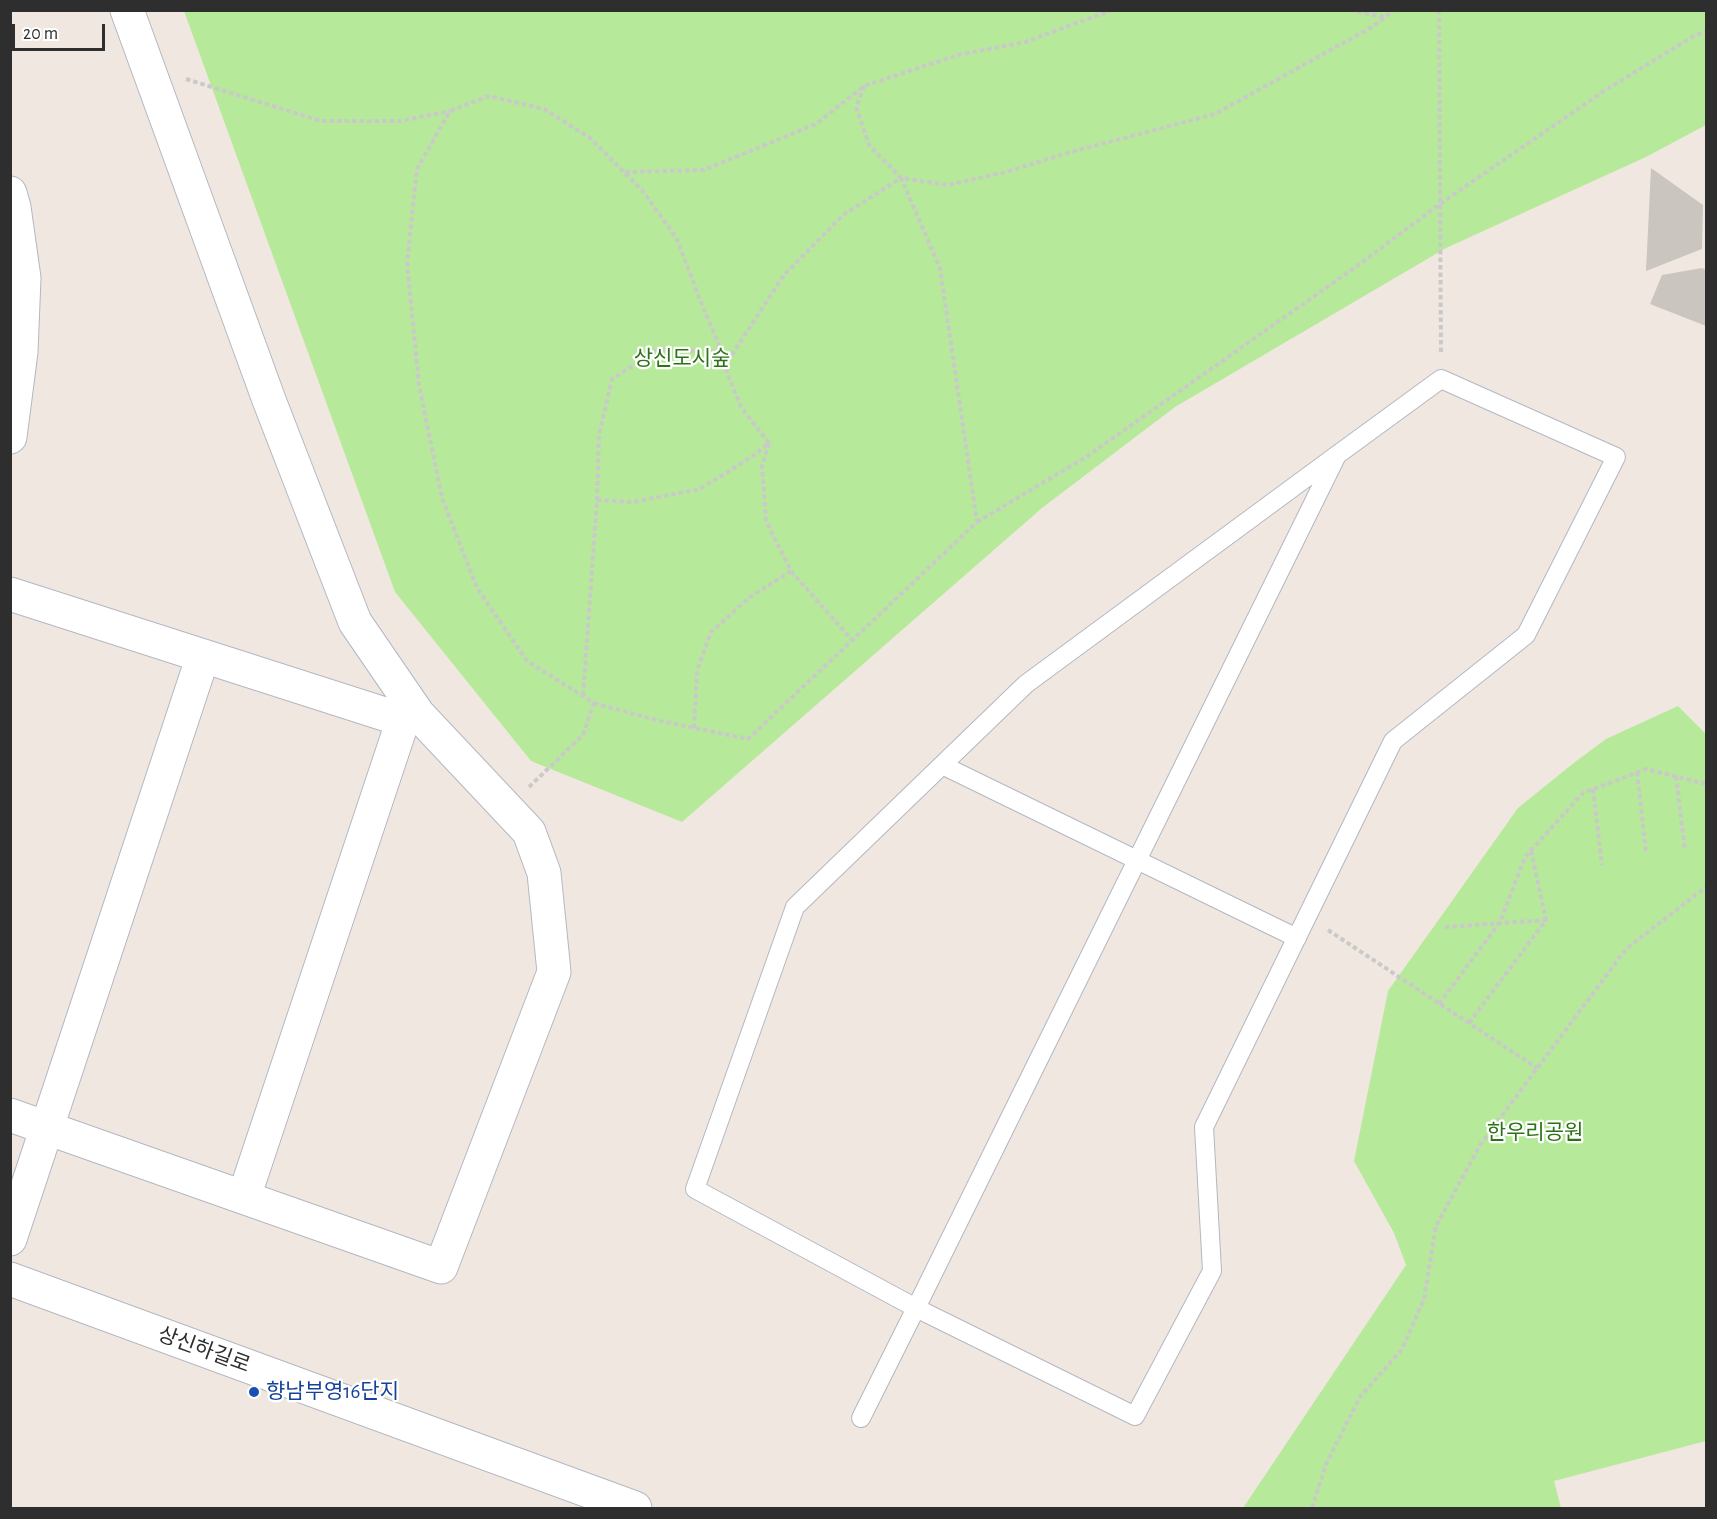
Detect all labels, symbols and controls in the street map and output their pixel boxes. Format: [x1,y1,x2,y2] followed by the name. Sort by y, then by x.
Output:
[15,12,108,50] scale bar
[23,25,58,43] text: 20 m
[634,346,730,372] park label: 상신도시숲
[1487,1120,1583,1146] park label: 한우리공원
[154,1322,254,1378] street label: 상신하길로
[266,1379,399,1405] place label: 향남부영16단지
[247,1385,261,1399] marker: 향남부영16단지

